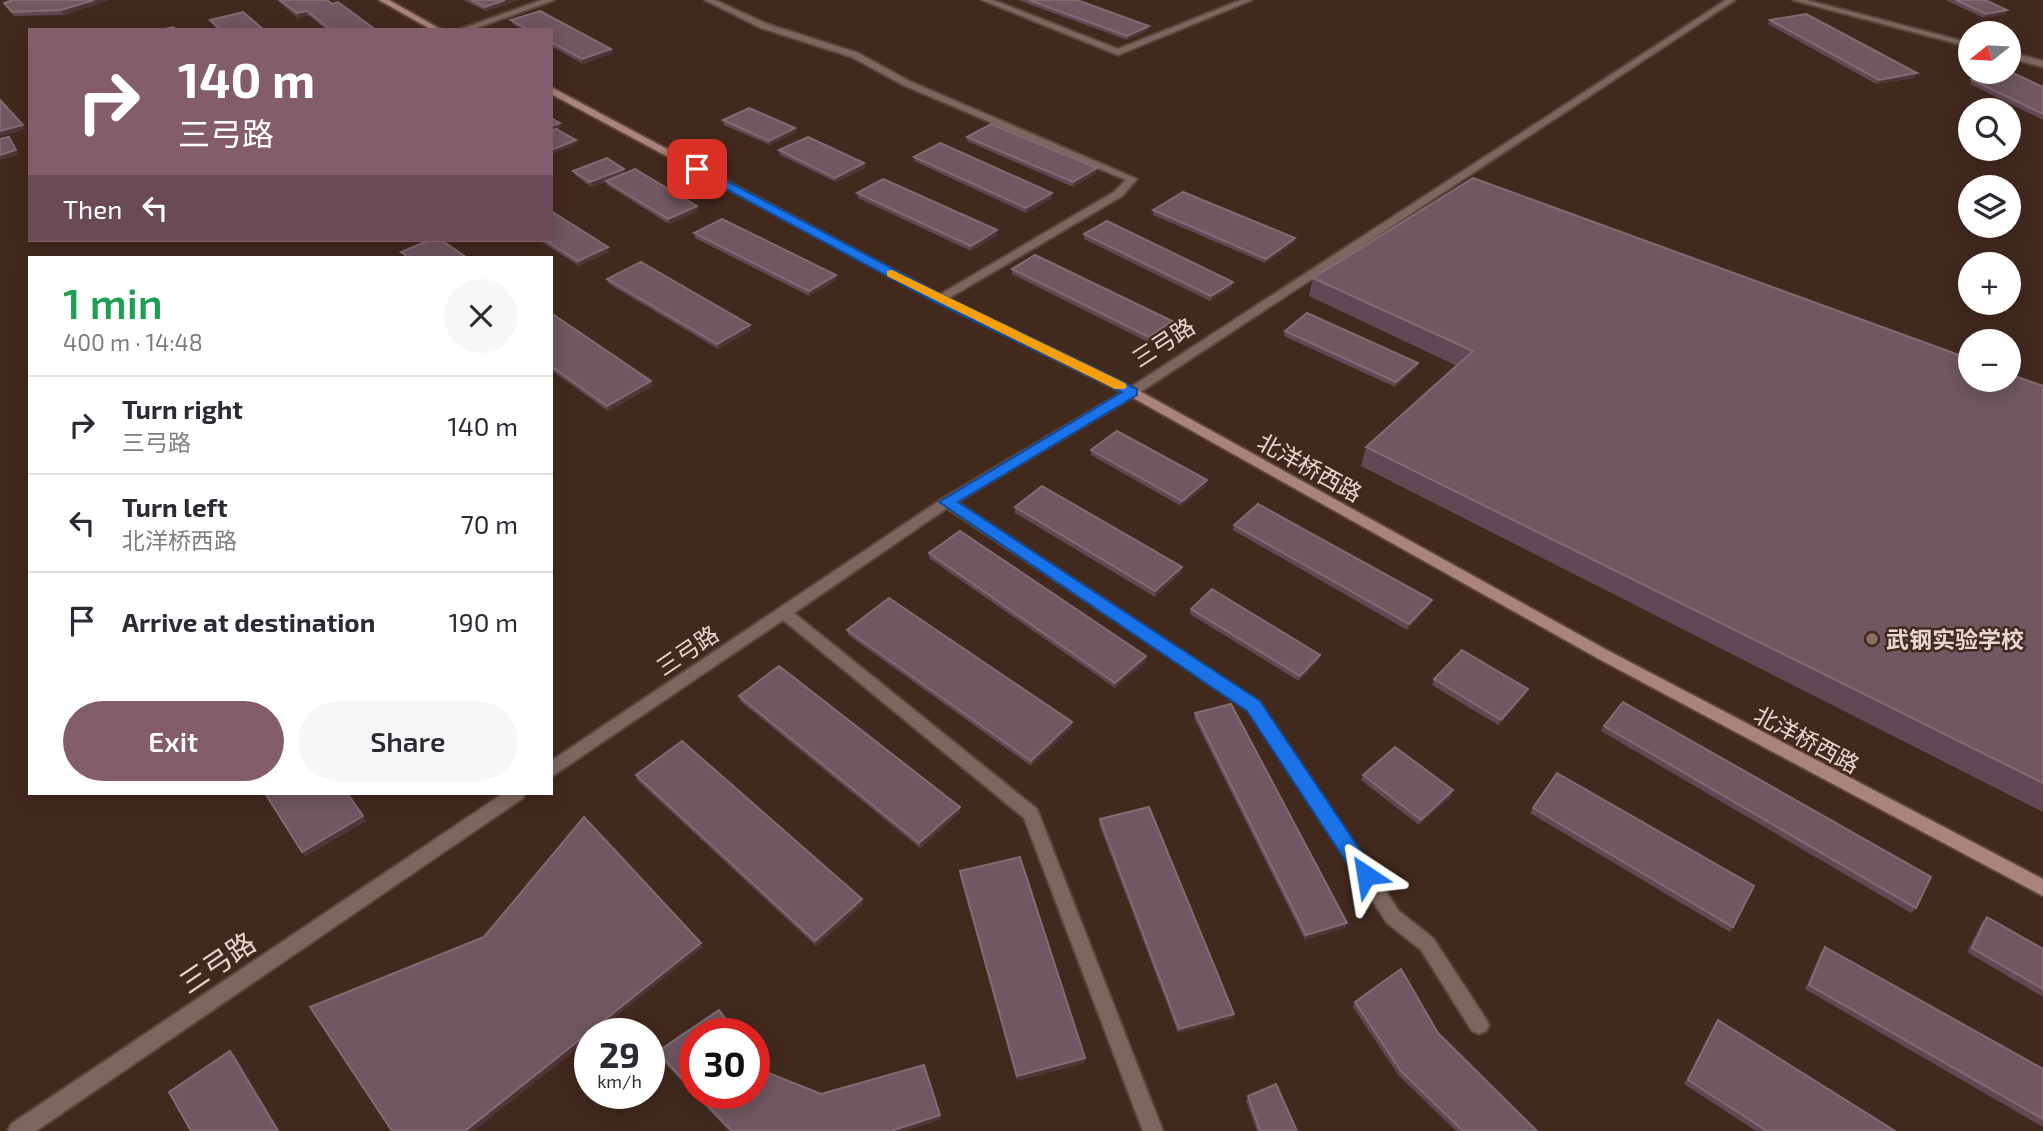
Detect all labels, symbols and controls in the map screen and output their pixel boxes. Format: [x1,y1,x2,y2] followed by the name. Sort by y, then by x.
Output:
[1958,21,2021,84] north arrow
[1958,21,2021,392] map controls
[178,49,315,108] text: 140 m
[63,56,154,147] icon: right
[1958,98,2021,161] button: search
[178,114,274,152] text: 三弓路
[667,139,727,199] pin
[678,150,716,188] icon: arrive
[1958,175,2021,238] button: layers
[136,189,174,227] icon: left
[63,193,122,224] text: Then
[1958,252,2021,315] button: +
[63,277,163,327] text: 1 min
[444,279,518,353] button: close
[1126,311,1200,373] street label: 三弓路
[63,328,203,356] text: 400 m · 14:48
[1958,329,2021,392] button: −
[122,393,243,424] text: Turn right
[63,406,101,444] icon: right
[447,410,518,441] text: 140 m
[1253,427,1367,507] street label: 北洋桥西路
[122,428,191,456] text: 三弓路
[122,491,228,522] text: Turn left
[63,504,101,542] icon: left
[460,508,518,539] text: 70 m
[122,526,237,554] text: 北洋桥西路
[63,602,101,640] icon: arrive
[122,606,375,637] text: Arrive at destination
[449,606,518,637] text: 190 m
[651,619,723,681] street label: 三弓路
[1886,625,2024,653] place label: 武钢实验学校
[1864,631,1880,647] marker: 武钢实验学校
[1750,700,1864,778] street label: 北洋桥西路
[63,701,284,781] button: Exit
[298,701,518,781] button: Share
[1329,838,1403,912] position arrow
[173,924,261,1000] street label: 三弓路
[679,1018,770,1109] speed limit sign: 30
[599,1033,640,1075] text: 29
[597,1070,642,1092] text: km/h

